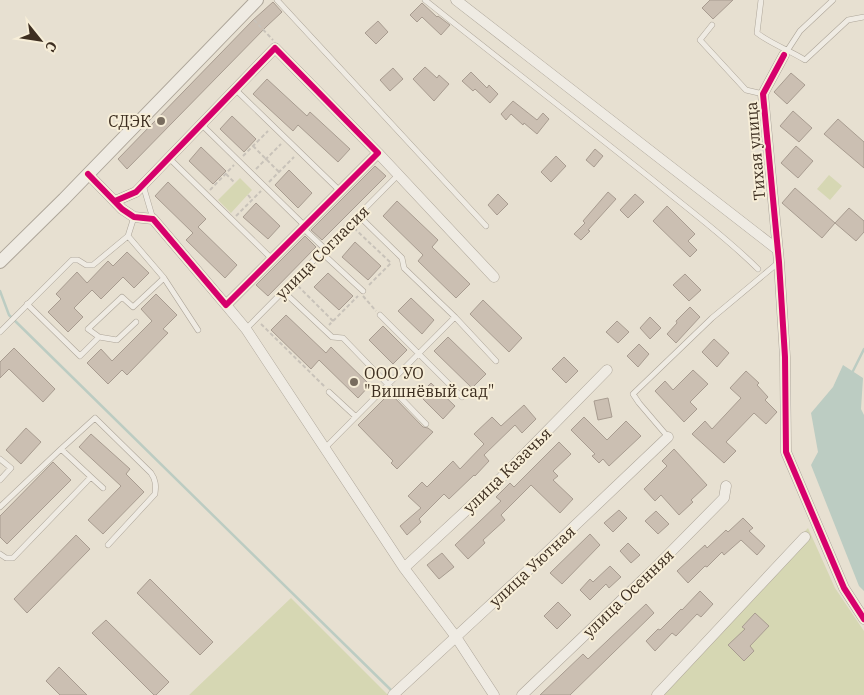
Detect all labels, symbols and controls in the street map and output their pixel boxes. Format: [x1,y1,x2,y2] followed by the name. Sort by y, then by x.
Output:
[15,15,65,65] north arrow
[41,38,61,55] text: С
[741,101,769,201] street label: Тихая улица
[108,111,151,131] place label: СДЭК
[155,115,167,127] marker: СДЭК
[271,201,373,303] street label: улица Согласия
[364,363,495,401] place label: ООО УО "Вишнёвый сад"
[348,376,360,388] marker: ООО УО "Вишнёвый сад"
[459,423,555,517] street label: улица Казачья
[485,521,579,611] street label: улица Уютная
[578,545,678,641] street label: улица Осенняя

